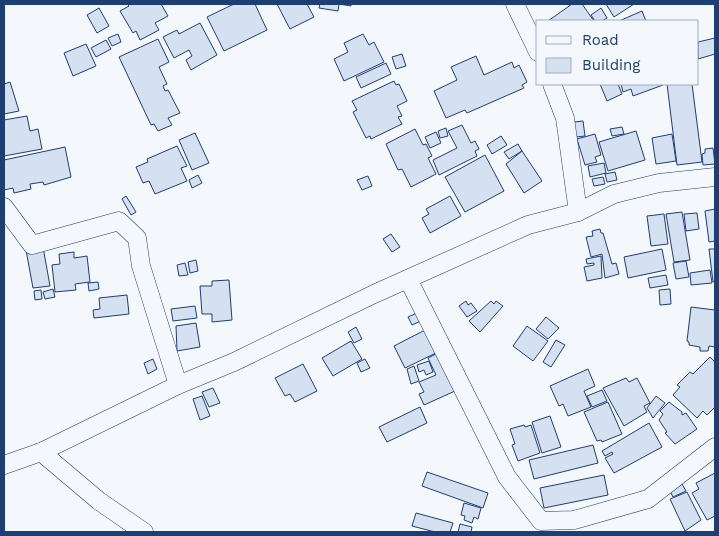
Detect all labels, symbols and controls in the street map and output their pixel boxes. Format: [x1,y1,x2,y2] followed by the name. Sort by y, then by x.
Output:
[536,20,699,85] legend
[582,31,619,49] text: Road
[582,56,640,74] text: Building

